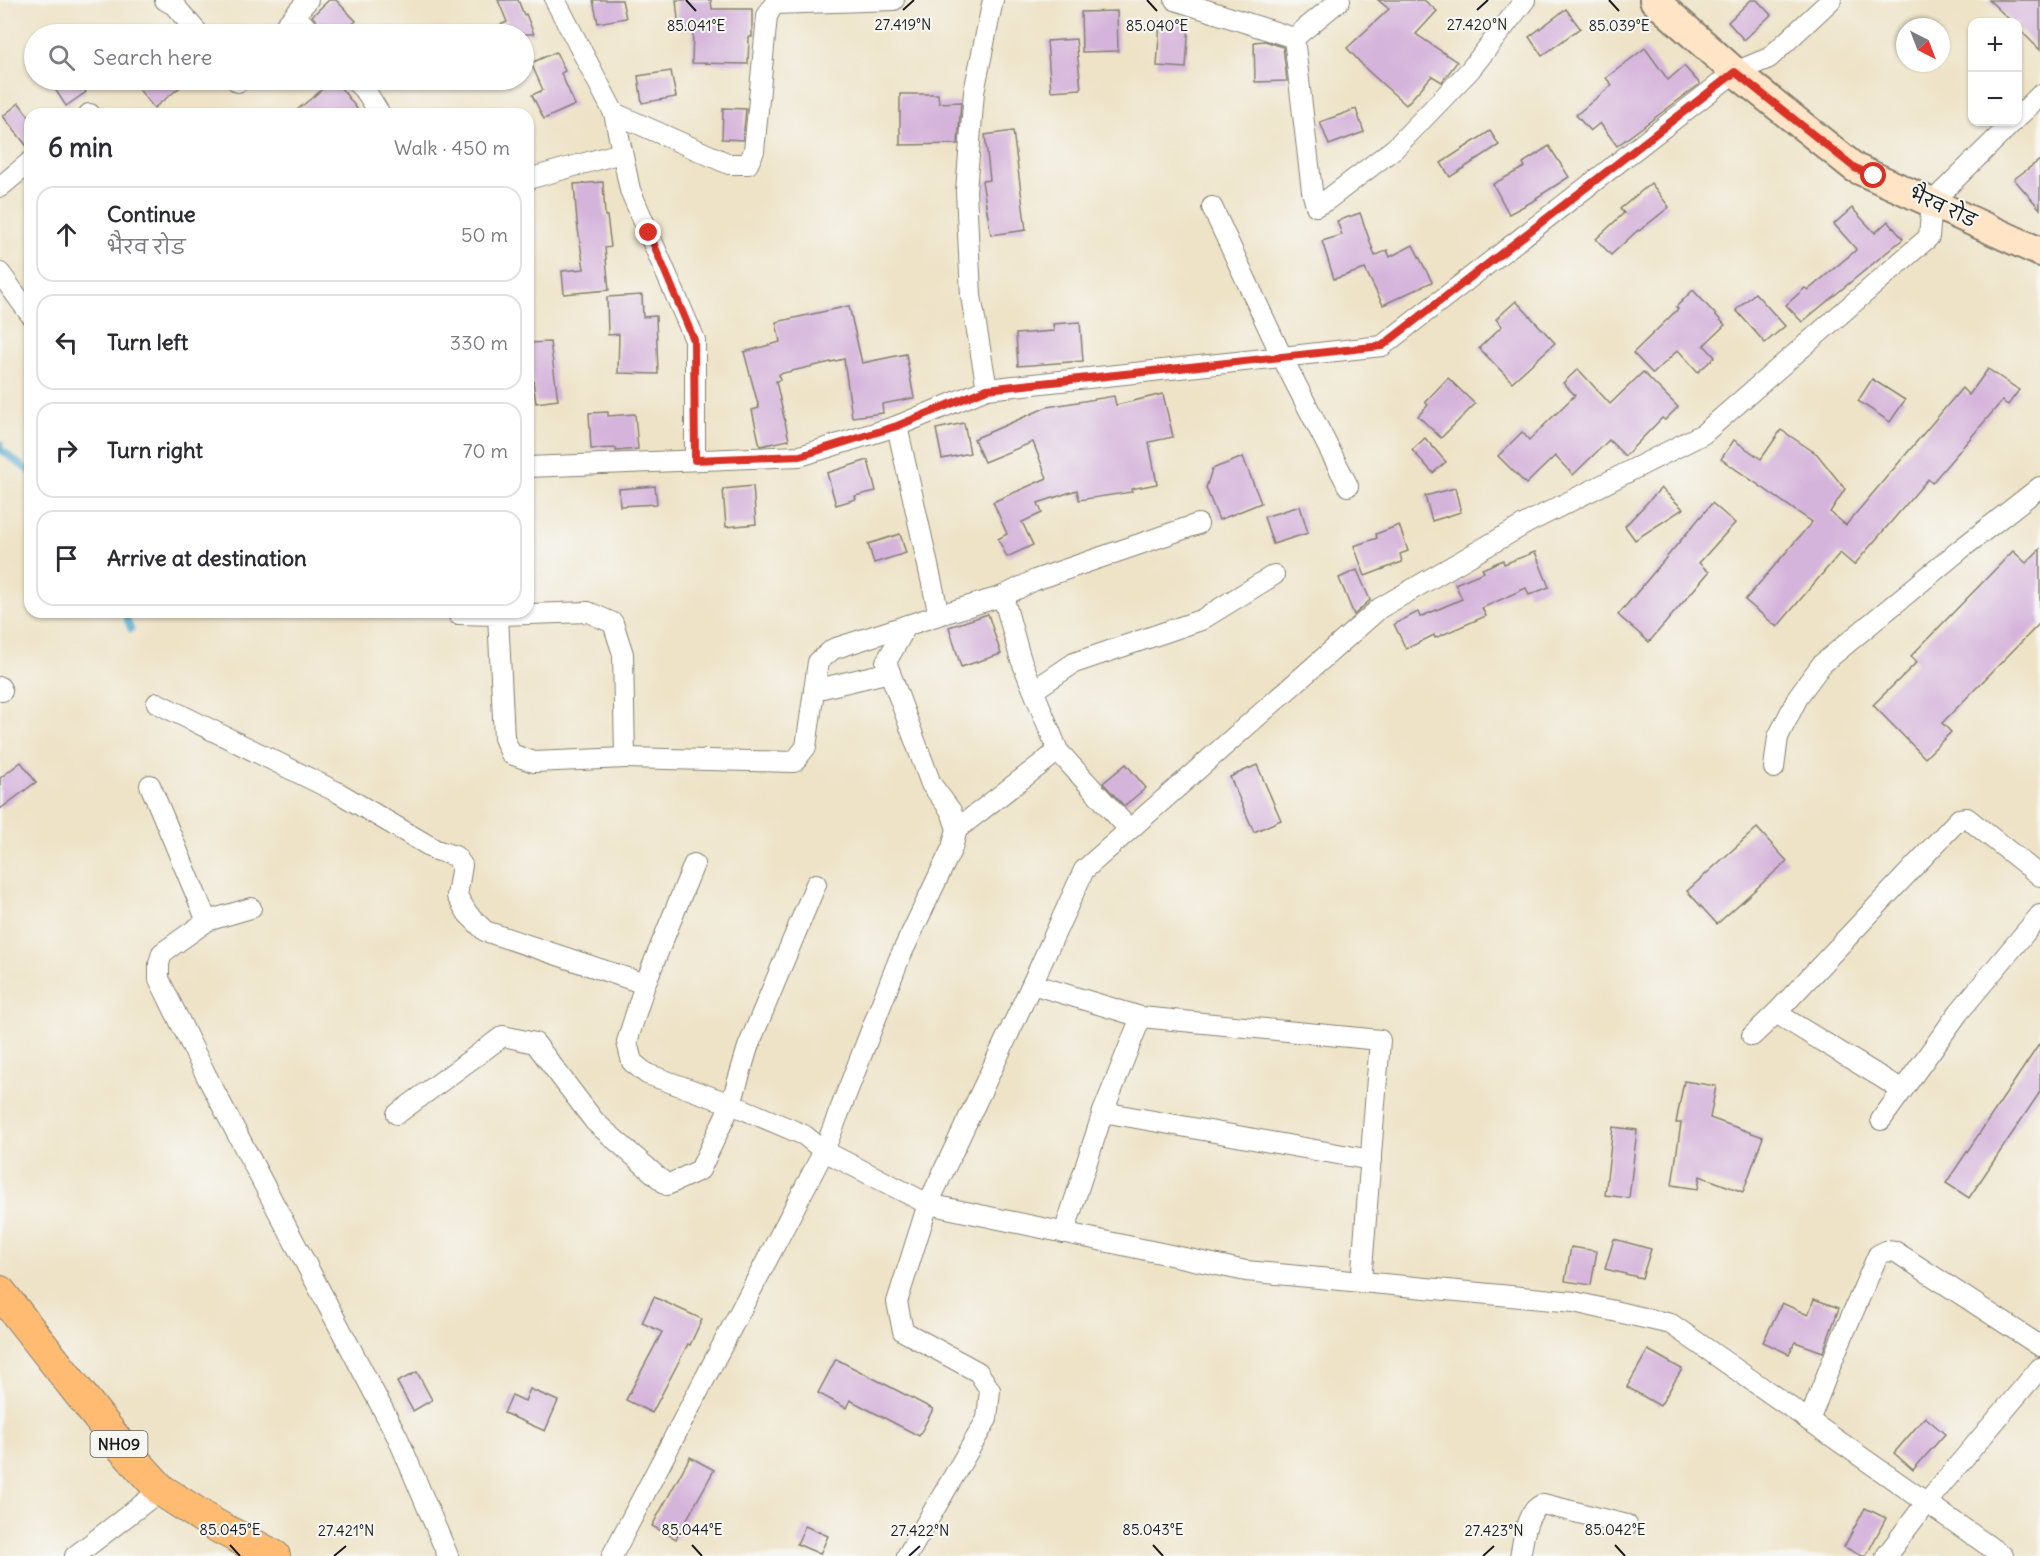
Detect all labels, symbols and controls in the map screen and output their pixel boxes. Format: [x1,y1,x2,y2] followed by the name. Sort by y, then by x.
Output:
[875,15,931,34] text: 27.419°N
[1447,15,1507,34] text: 27.420°N
[667,16,725,35] text: 85.041°E
[1126,16,1188,35] text: 85.040°E
[1588,16,1650,35] text: 85.039°E
[1896,18,1950,72] north arrow
[1968,18,2022,126] map controls
[1968,18,2022,72] button: +
[24,24,534,90] search box
[45,41,78,74] icon: search
[93,43,212,71] text: Search here
[1968,72,2022,126] button: −
[48,131,113,164] text: 6 min
[394,135,510,160] text: Walk · 450 m
[1860,162,1886,188] route start
[1906,178,1984,233] street label: भैरव रोड
[107,200,196,228] text: Continue
[50,218,83,251] icon: ahead
[635,219,661,245] route end
[461,222,508,247] text: 50 m
[107,234,186,259] text: भैरव रोड
[50,326,83,359] icon: left
[107,328,188,356] text: Turn left
[450,330,508,355] text: 330 m
[50,434,83,467] icon: right
[107,436,203,464] text: Turn right
[463,438,508,463] text: 70 m
[50,542,83,575] icon: arrive
[107,544,307,572] text: Arrive at destination
[90,1431,148,1457] road number: NH09
[199,1520,261,1539] text: 85.045°E
[661,1520,723,1539] text: 85.044°E
[1122,1520,1184,1539] text: 85.043°E
[1585,1520,1646,1539] text: 85.042°E
[318,1521,374,1540] text: 27.421°N
[891,1521,949,1540] text: 27.422°N
[1464,1521,1524,1540] text: 27.423°N

